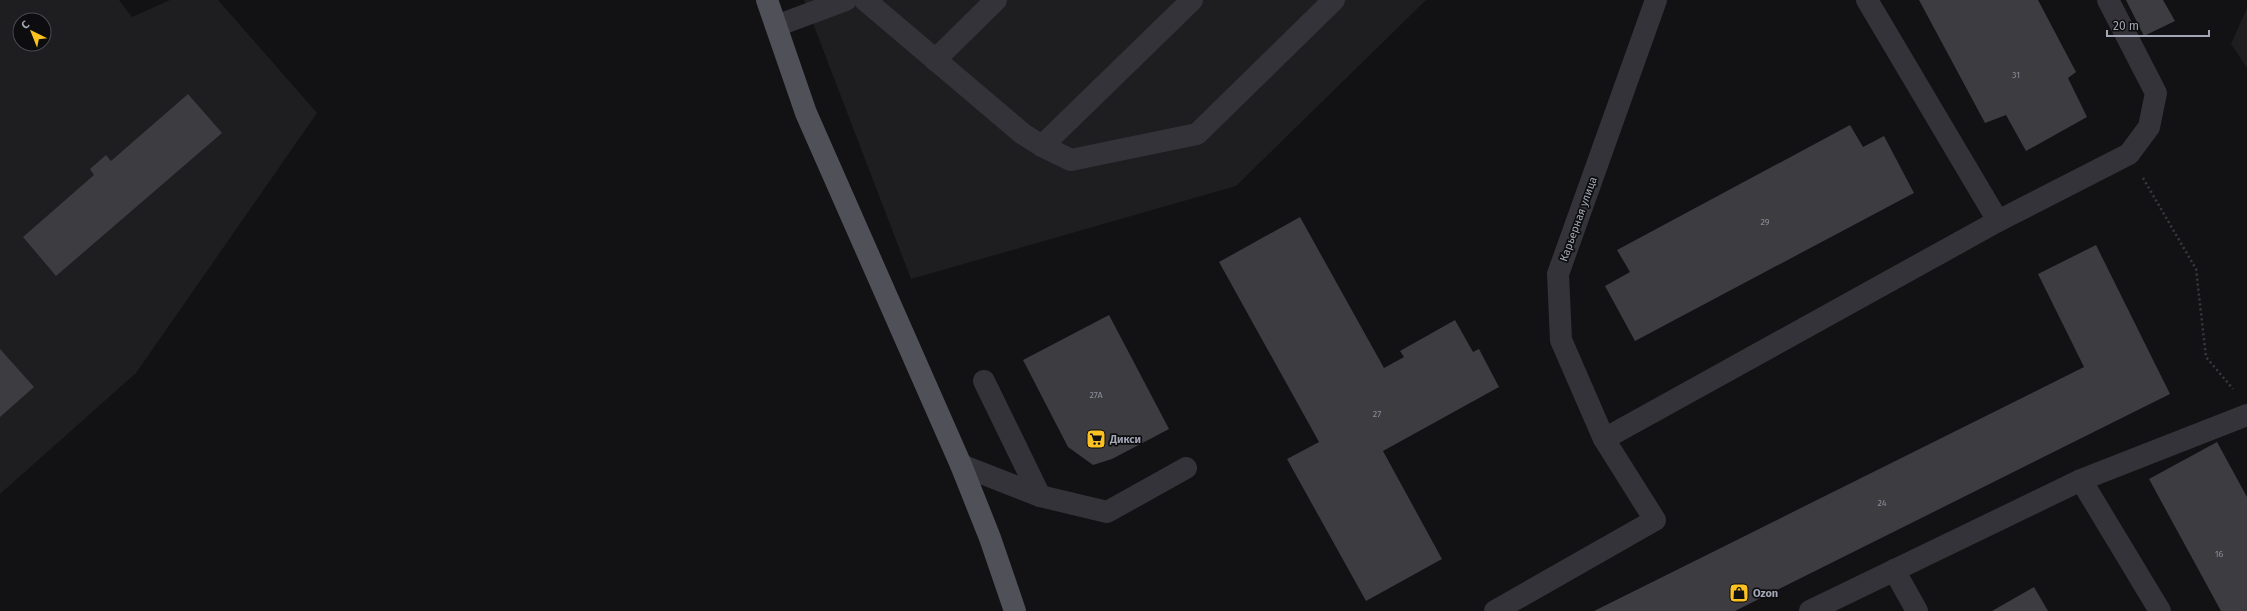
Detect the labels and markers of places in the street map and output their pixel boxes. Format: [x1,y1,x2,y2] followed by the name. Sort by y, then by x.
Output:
[1085,428,1107,450] supermarket icon: Дикси
[1109,433,1141,446] place label: Дикси
[1728,582,1750,604] shop icon: Ozon
[1753,587,1778,600] place label: Ozon

